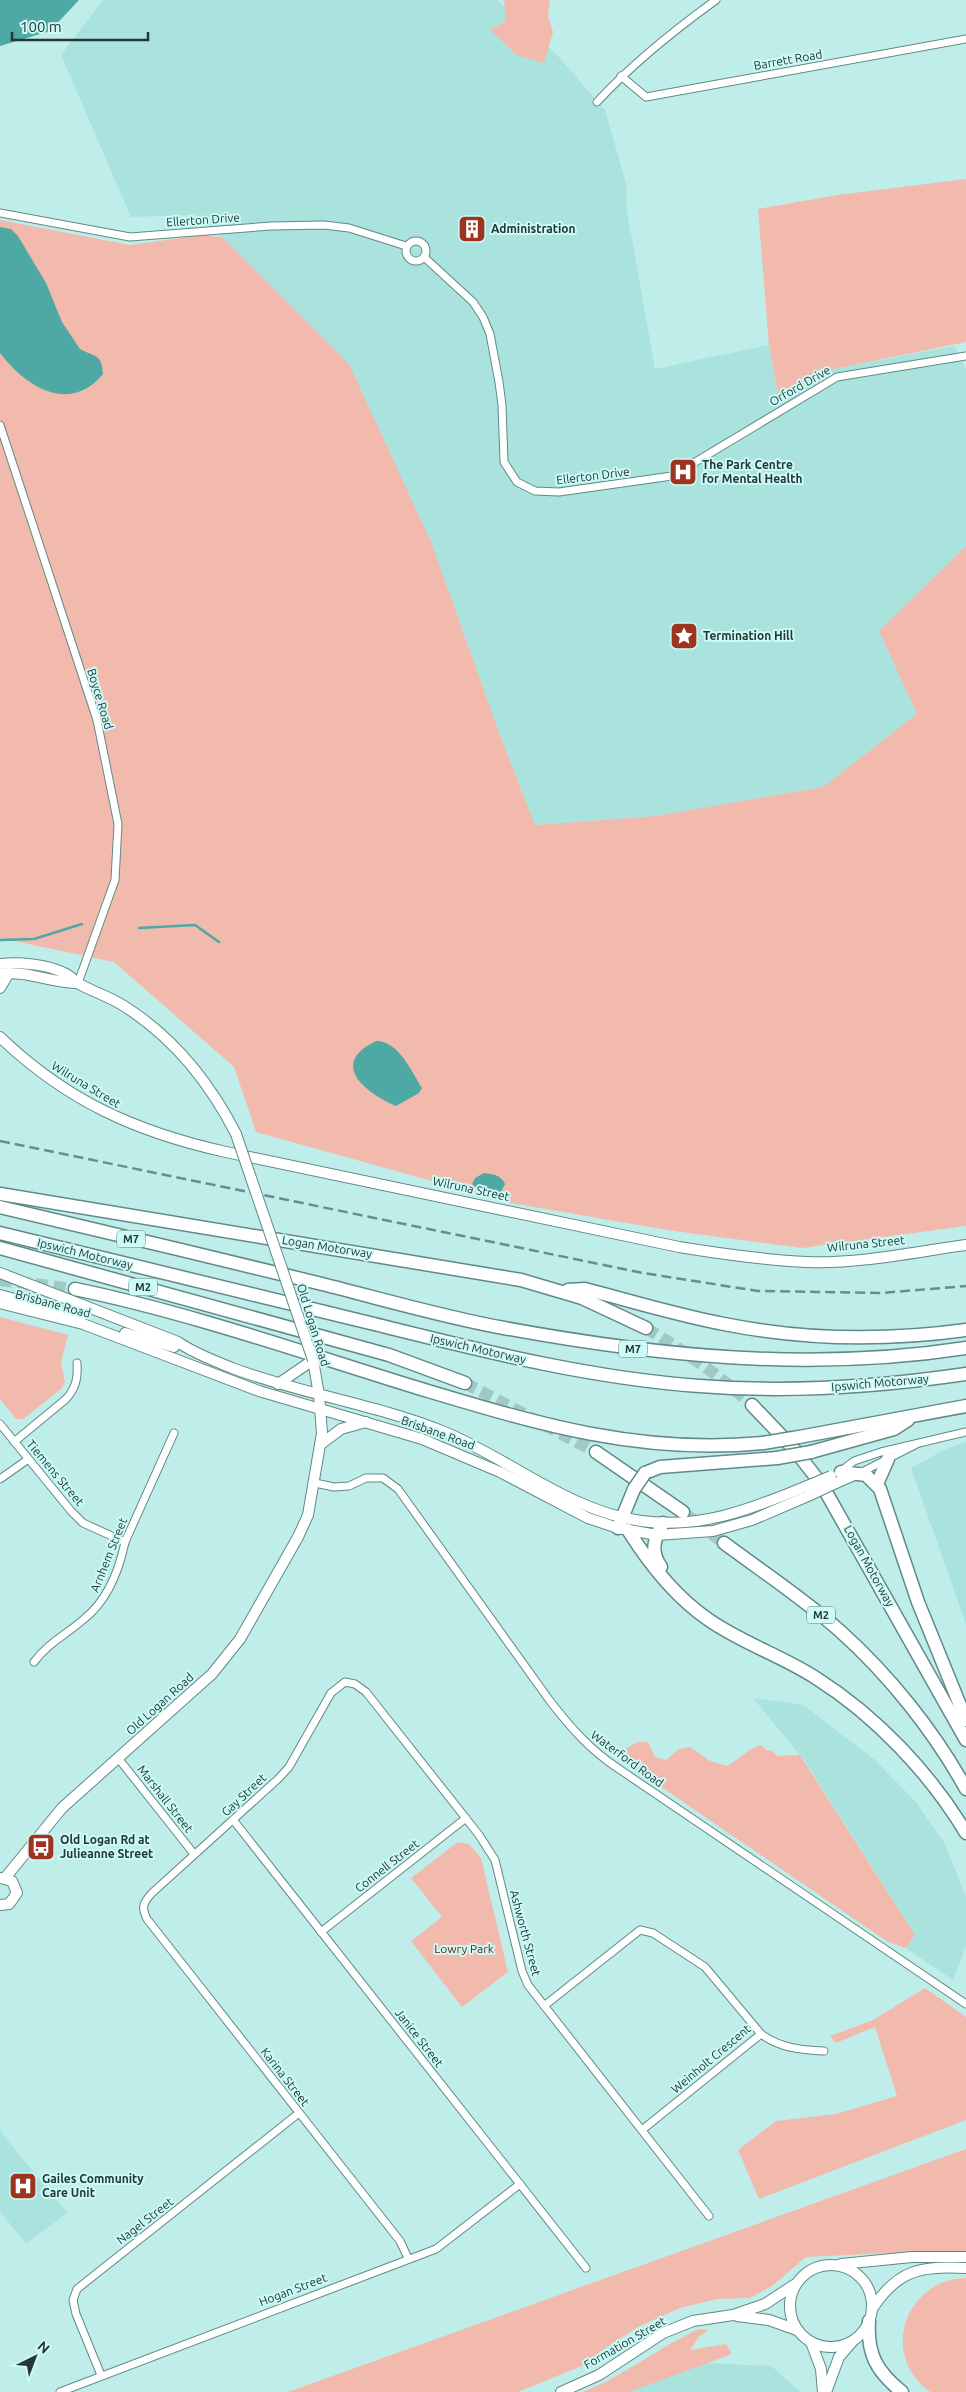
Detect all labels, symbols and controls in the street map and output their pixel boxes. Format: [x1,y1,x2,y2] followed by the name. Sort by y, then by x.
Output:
[12,10,149,42] scale bar
[20,18,62,35] text: 100 m
[753,47,823,72] street label: Barrett Road
[166,210,240,229] street label: Ellerton Drive
[457,214,487,244] building icon: Administration
[491,222,576,235] place label: Administration
[767,363,832,408] street label: Orford Drive
[668,457,698,487] hospital icon: The Park Centre for Mental Health
[702,458,802,485] place label: The Park Centre for Mental Health
[555,465,630,486] street label: Ellerton Drive
[669,621,699,651] place icon: Termination Hill
[703,629,794,642] place label: Termination Hill
[85,667,116,731] street label: Boyce Road
[49,1059,123,1110] street label: Wilruna Street
[432,1174,511,1203] street label: Wilruna Street
[117,1230,145,1248] road number: M7
[281,1233,373,1260] street label: Logan Motorway
[826,1233,906,1254] street label: Wilruna Street
[36,1235,134,1272] street label: Ipswich Motorway
[129,1278,157,1295] road number: M2
[295,1282,332,1368] street label: Old Logan Road
[14,1287,92,1320] street label: Brisbane Road
[429,1331,527,1366] street label: Ipswich Motorway
[619,1340,647,1358] road number: M7
[831,1372,929,1393] street label: Ipswich Motorway
[400,1413,477,1452] street label: Brisbane Road
[24,1437,87,1508] street label: Tiemens Street
[88,1515,130,1594] street label: Arnhem Street
[842,1523,897,1609] street label: Logan Motorway
[807,1606,835,1624] road number: M2
[123,1670,196,1737] street label: Old Logan Road
[589,1728,666,1789] street label: Waterford Road
[135,1762,196,1835] street label: Marshall Street
[219,1771,269,1819] street label: Gay Street
[26,1832,56,1862] bus stop icon: Old Logan Rd at Julieanne Street
[60,1833,153,1860] place label: Old Logan Rd at Julieanne Street
[352,1837,421,1895] street label: Connell Street
[508,1888,543,1978] street label: Ashworth Street
[434,1942,494,1955] park label: Lowry Park
[393,2006,446,2070] street label: Janice Street
[668,2022,753,2095] street label: Weinholt Crescent
[259,2045,312,2109] street label: Karina Street
[8,2171,38,2201] hospital icon: Gailes Community Care Unit
[42,2172,144,2199] place label: Gailes Community Care Unit
[114,2194,176,2247] street label: Nagel Street
[257,2271,329,2308] street label: Hogan Street
[582,2314,668,2371] street label: Formation Street
[10,2332,60,2382] north arrow
[34,2338,53,2357] text: N

